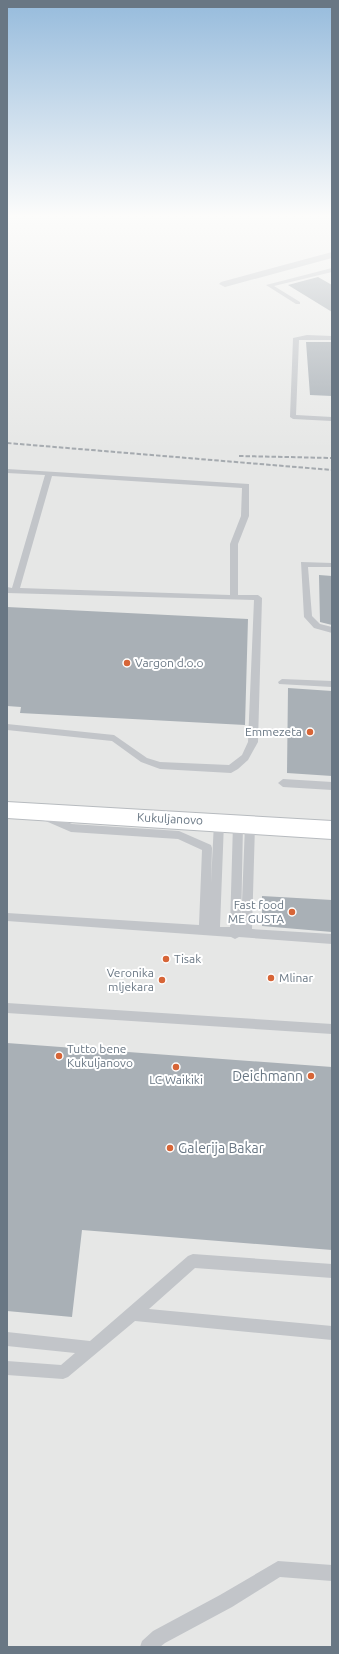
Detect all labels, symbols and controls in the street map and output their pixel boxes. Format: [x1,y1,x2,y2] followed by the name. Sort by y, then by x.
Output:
[135,656,204,669] place label: Vargon d.o.o
[122,658,132,668] marker: Vargon d.o.o
[245,725,302,738] place label: Emmezeta
[305,727,315,737] marker: Emmezeta
[137,810,203,827] street label: Kukuljanovo
[228,898,284,925] place label: Fast food ME GUSTA
[287,907,297,917] marker: Fast food ME GUSTA
[174,952,201,965] place label: Tisak
[161,954,171,964] marker: Tisak
[107,966,154,993] place label: Veronika mljekara
[279,971,314,984] place label: Mlinar
[266,973,276,983] marker: Mlinar
[157,975,167,985] marker: Veronika mljekara
[67,1042,133,1069] place label: Tutto bene Kukuljanovo
[54,1051,64,1061] marker: Tutto bene Kukuljanovo
[171,1062,181,1072] marker: LC Waikiki
[232,1068,303,1084] place label: Deichmann
[306,1071,316,1081] marker: Deichmann
[149,1073,203,1086] place label: LC Waikiki
[178,1140,265,1156] place label: Galerija Bakar
[165,1143,175,1153] marker: Galerija Bakar

